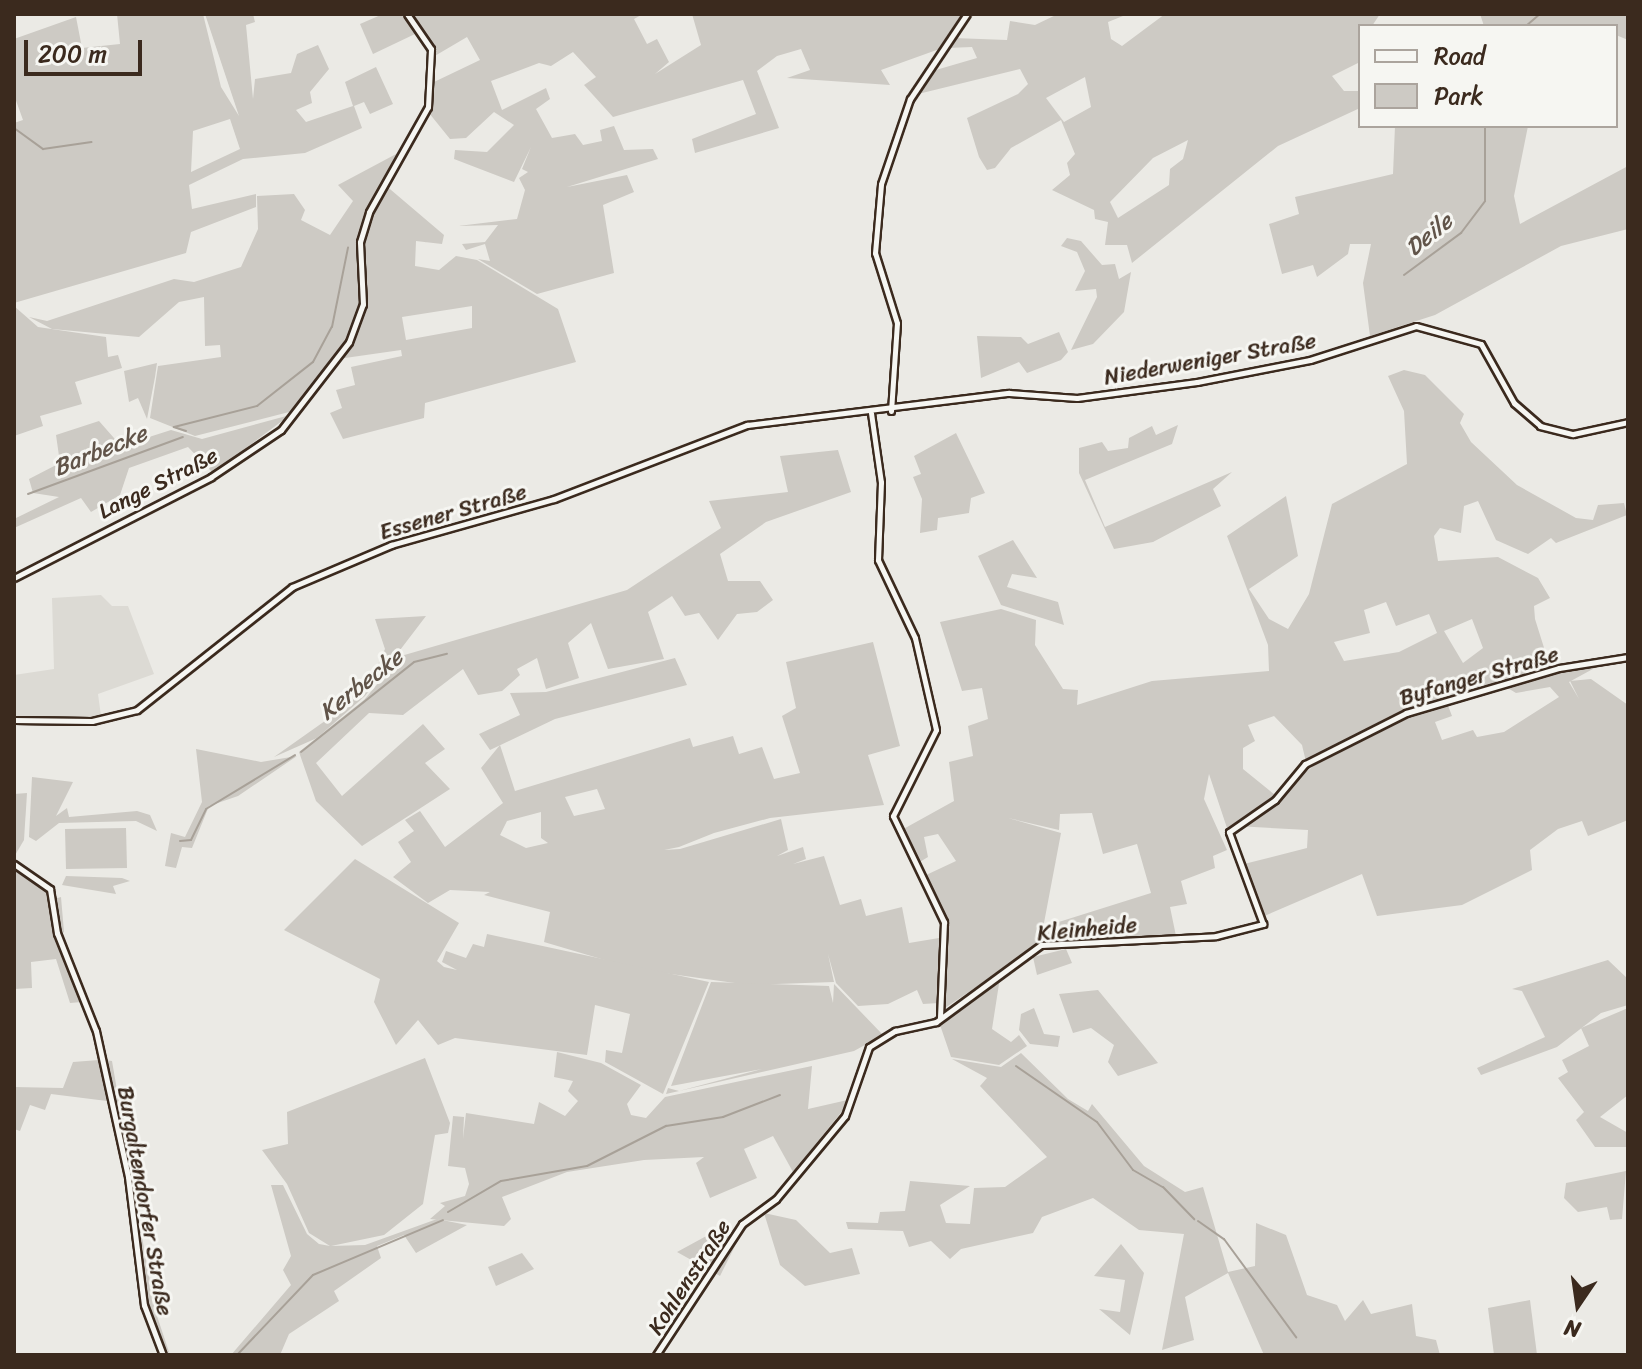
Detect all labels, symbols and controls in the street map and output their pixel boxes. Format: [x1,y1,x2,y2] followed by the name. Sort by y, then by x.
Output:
[28,24,146,74] scale bar
[1358,24,1618,128] legend
[38,33,107,75] text: 200 m
[1434,35,1485,77] text: Road
[1434,75,1483,117] text: Park
[1400,208,1458,262] water label: Deile
[1102,327,1318,391] street label: Niederweniger Straße
[49,419,151,483] water label: Barbecke
[94,441,222,525] street label: Lange Straße
[376,478,530,546] street label: Essener Straße
[1396,641,1562,711] street label: Byfanger Straße
[313,643,409,727] water label: Kerbecke
[1036,911,1138,947] street label: Kleinheide
[112,1084,178,1318] street label: Burgaltendorfer Straße
[642,1215,736,1339] street label: Kohlenstraße
[1538,1265,1618,1345] north arrow
[1561,1308,1584,1350] text: N

